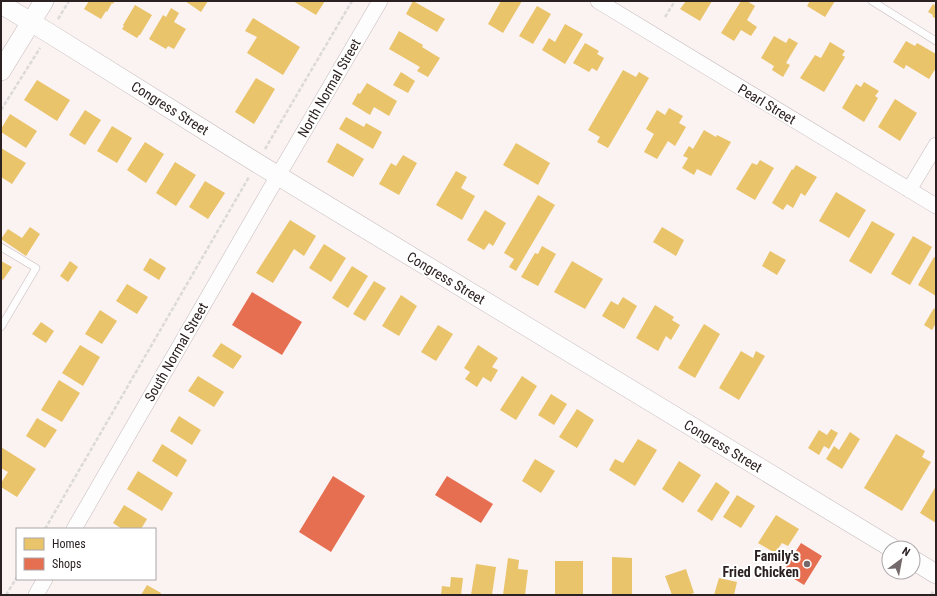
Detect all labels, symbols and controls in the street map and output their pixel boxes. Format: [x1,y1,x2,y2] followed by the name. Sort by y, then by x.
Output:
[294,36,364,140] street label: North Normal Street
[128,78,212,138] street label: Congress Street
[735,81,799,127] street label: Pearl Street
[404,248,488,308] street label: Congress Street
[141,300,211,404] street label: South Normal Street
[681,416,765,476] street label: Congress Street
[16,528,156,580] legend
[52,537,86,551] text: Homes
[881,540,921,580] north arrow
[900,545,913,559] text: N
[723,548,799,580] place label: Family's Fried Chicken
[52,557,81,571] text: Shops
[802,559,812,569] marker: Family's Fried Chicken

